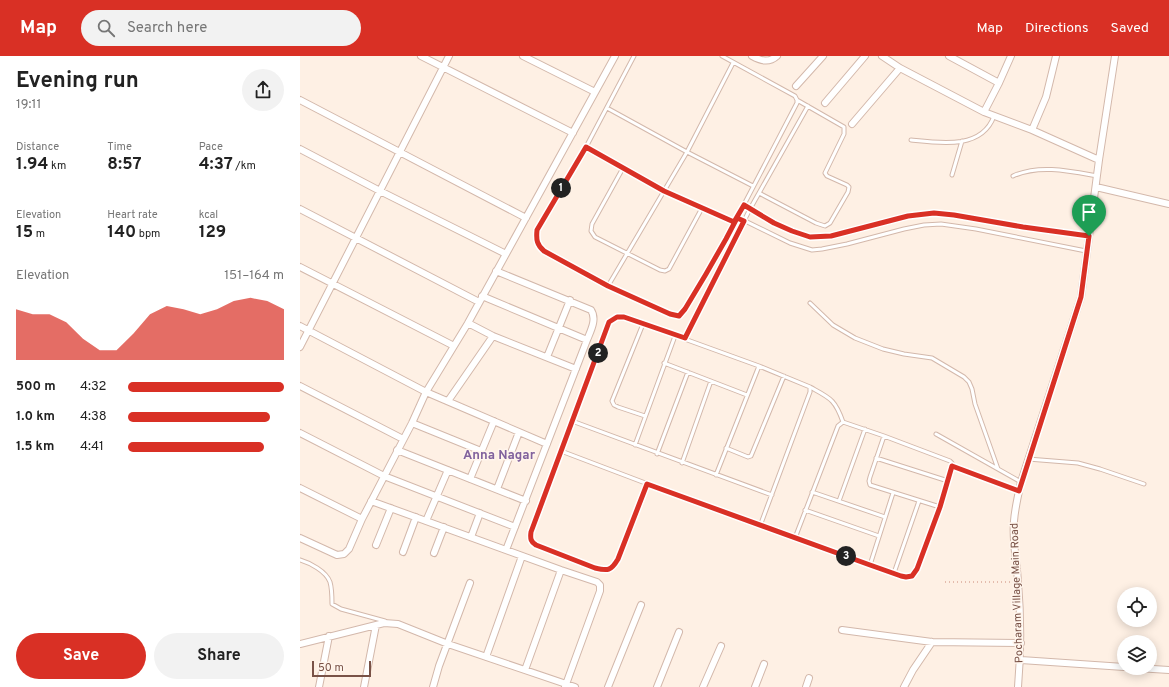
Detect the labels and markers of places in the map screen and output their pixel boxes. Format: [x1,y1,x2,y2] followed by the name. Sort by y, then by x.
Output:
[551,178,571,198] pin: 1
[1072,195,1106,236] pin
[588,343,608,363] pin: 2
[836,546,856,566] pin: 3

